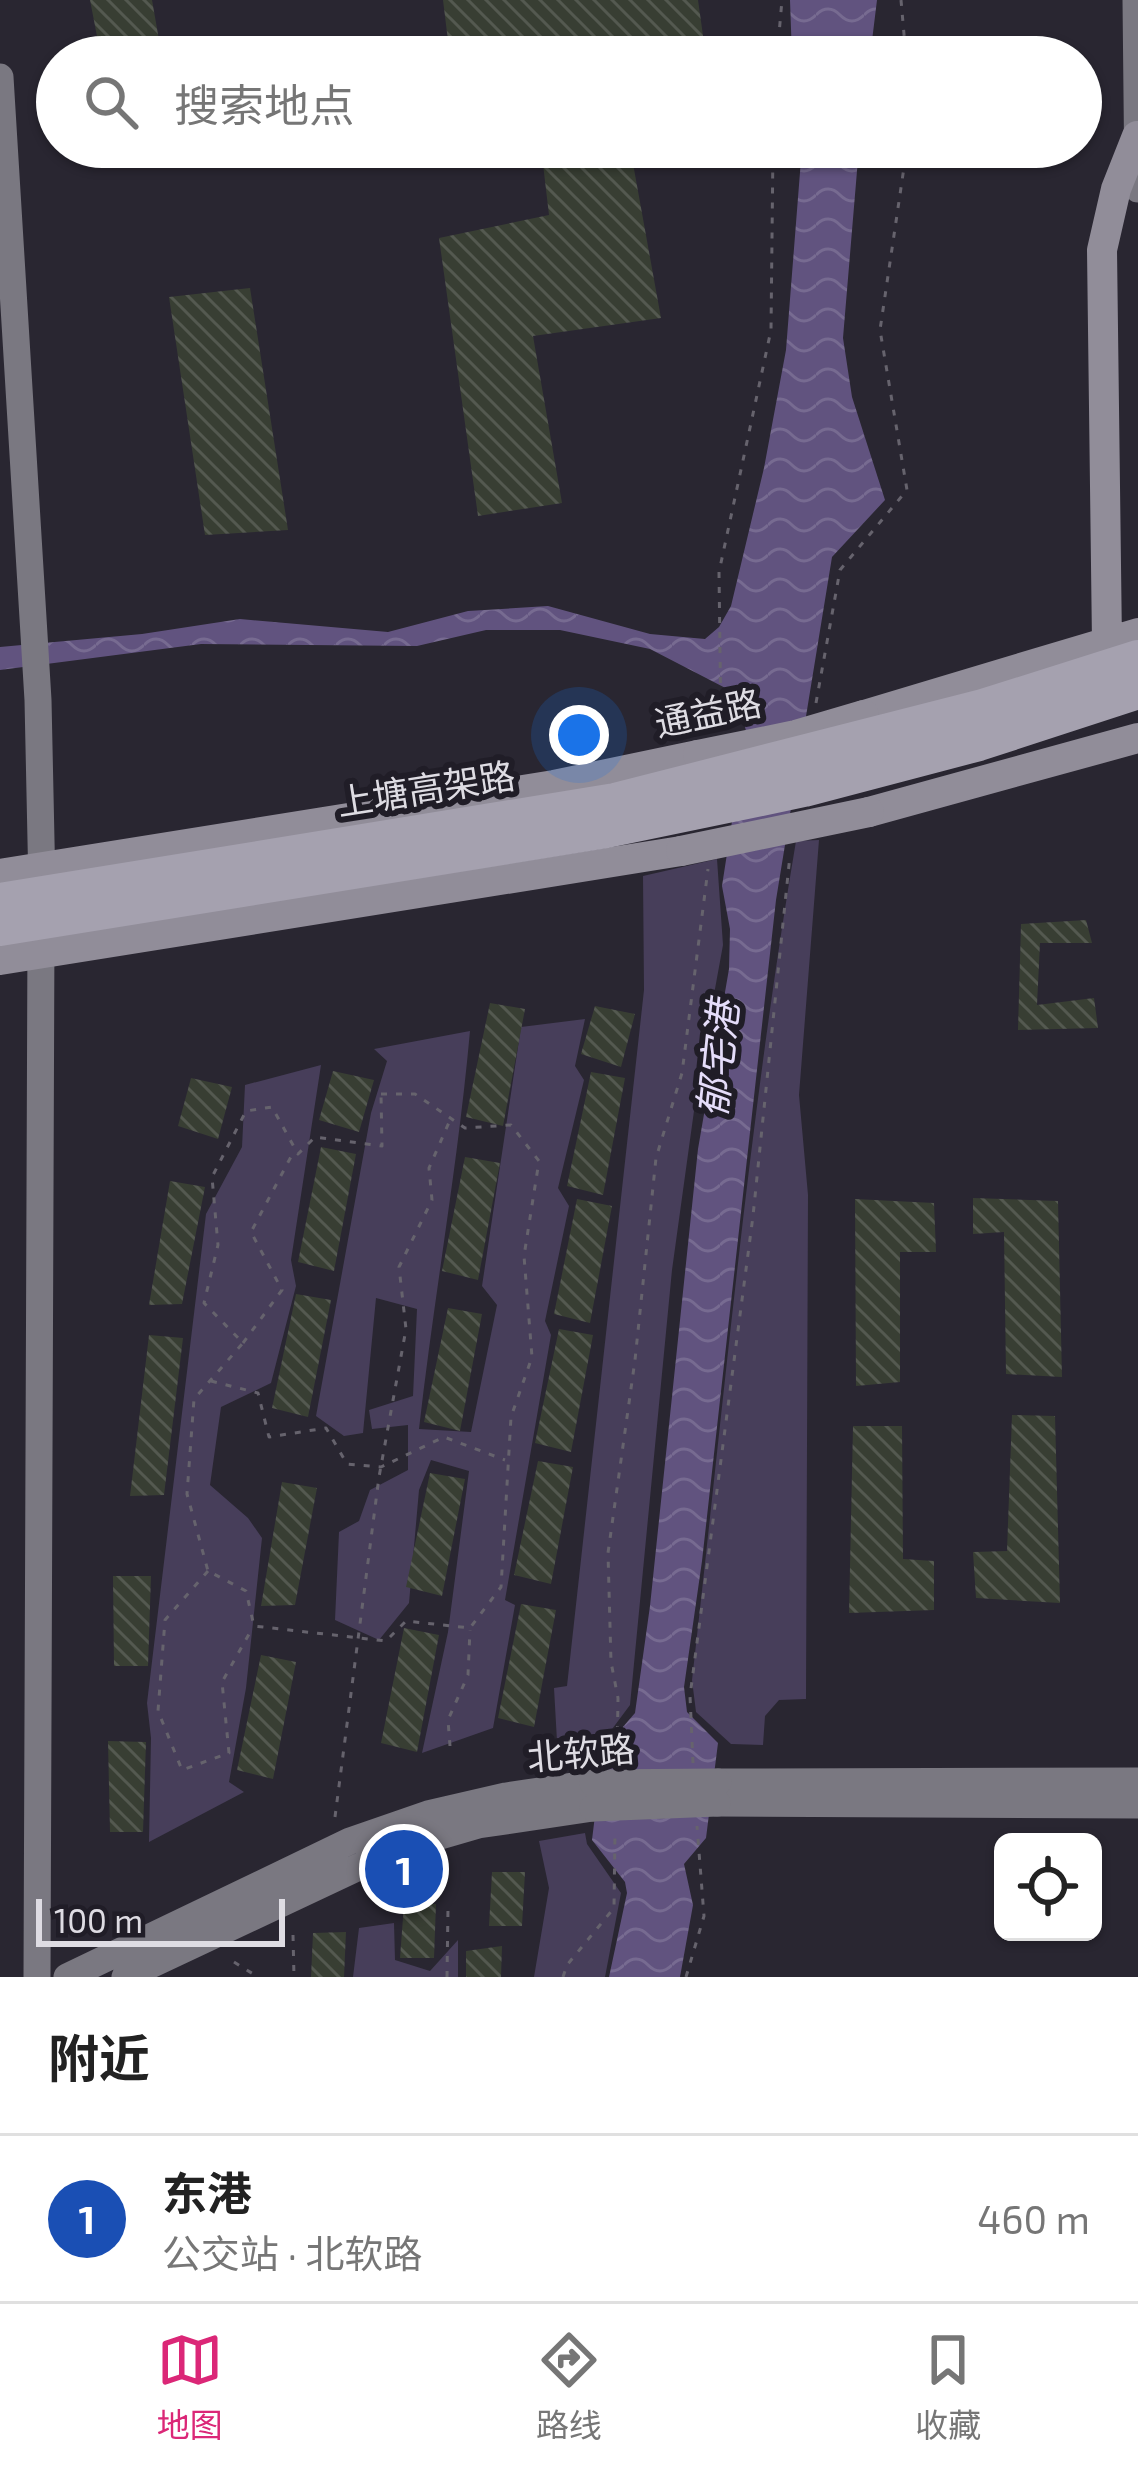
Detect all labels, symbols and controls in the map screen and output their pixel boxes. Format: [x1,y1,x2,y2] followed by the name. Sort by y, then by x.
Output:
[36,36,1102,168] search box
[78,69,144,135] icon: search
[174,77,354,131] text: 搜索地点
[650,679,765,744] street label: 通益路
[549,705,609,765] your location
[334,752,518,823] street label: 上塘高架路
[687,993,747,1119] water label: 郁宅港
[525,1725,637,1778] street label: 北软路
[365,1824,443,1914] pin: 1
[994,1833,1102,1941] map controls
[994,1833,1102,1941] button: locate
[36,1893,285,1946] scale bar
[54,1900,143,1940] text: 100 m
[48,2026,150,2087] text: 附近
[162,2165,252,2219] text: 东港
[79,2195,95,2242] text: 1
[977,2195,1090,2242] text: 460 m
[162,2229,423,2276] text: 公交站 · 北软路
[157,2327,223,2447] tab: 地图
[536,2327,602,2447] tab: 路线
[915,2327,981,2447] tab: 收藏

